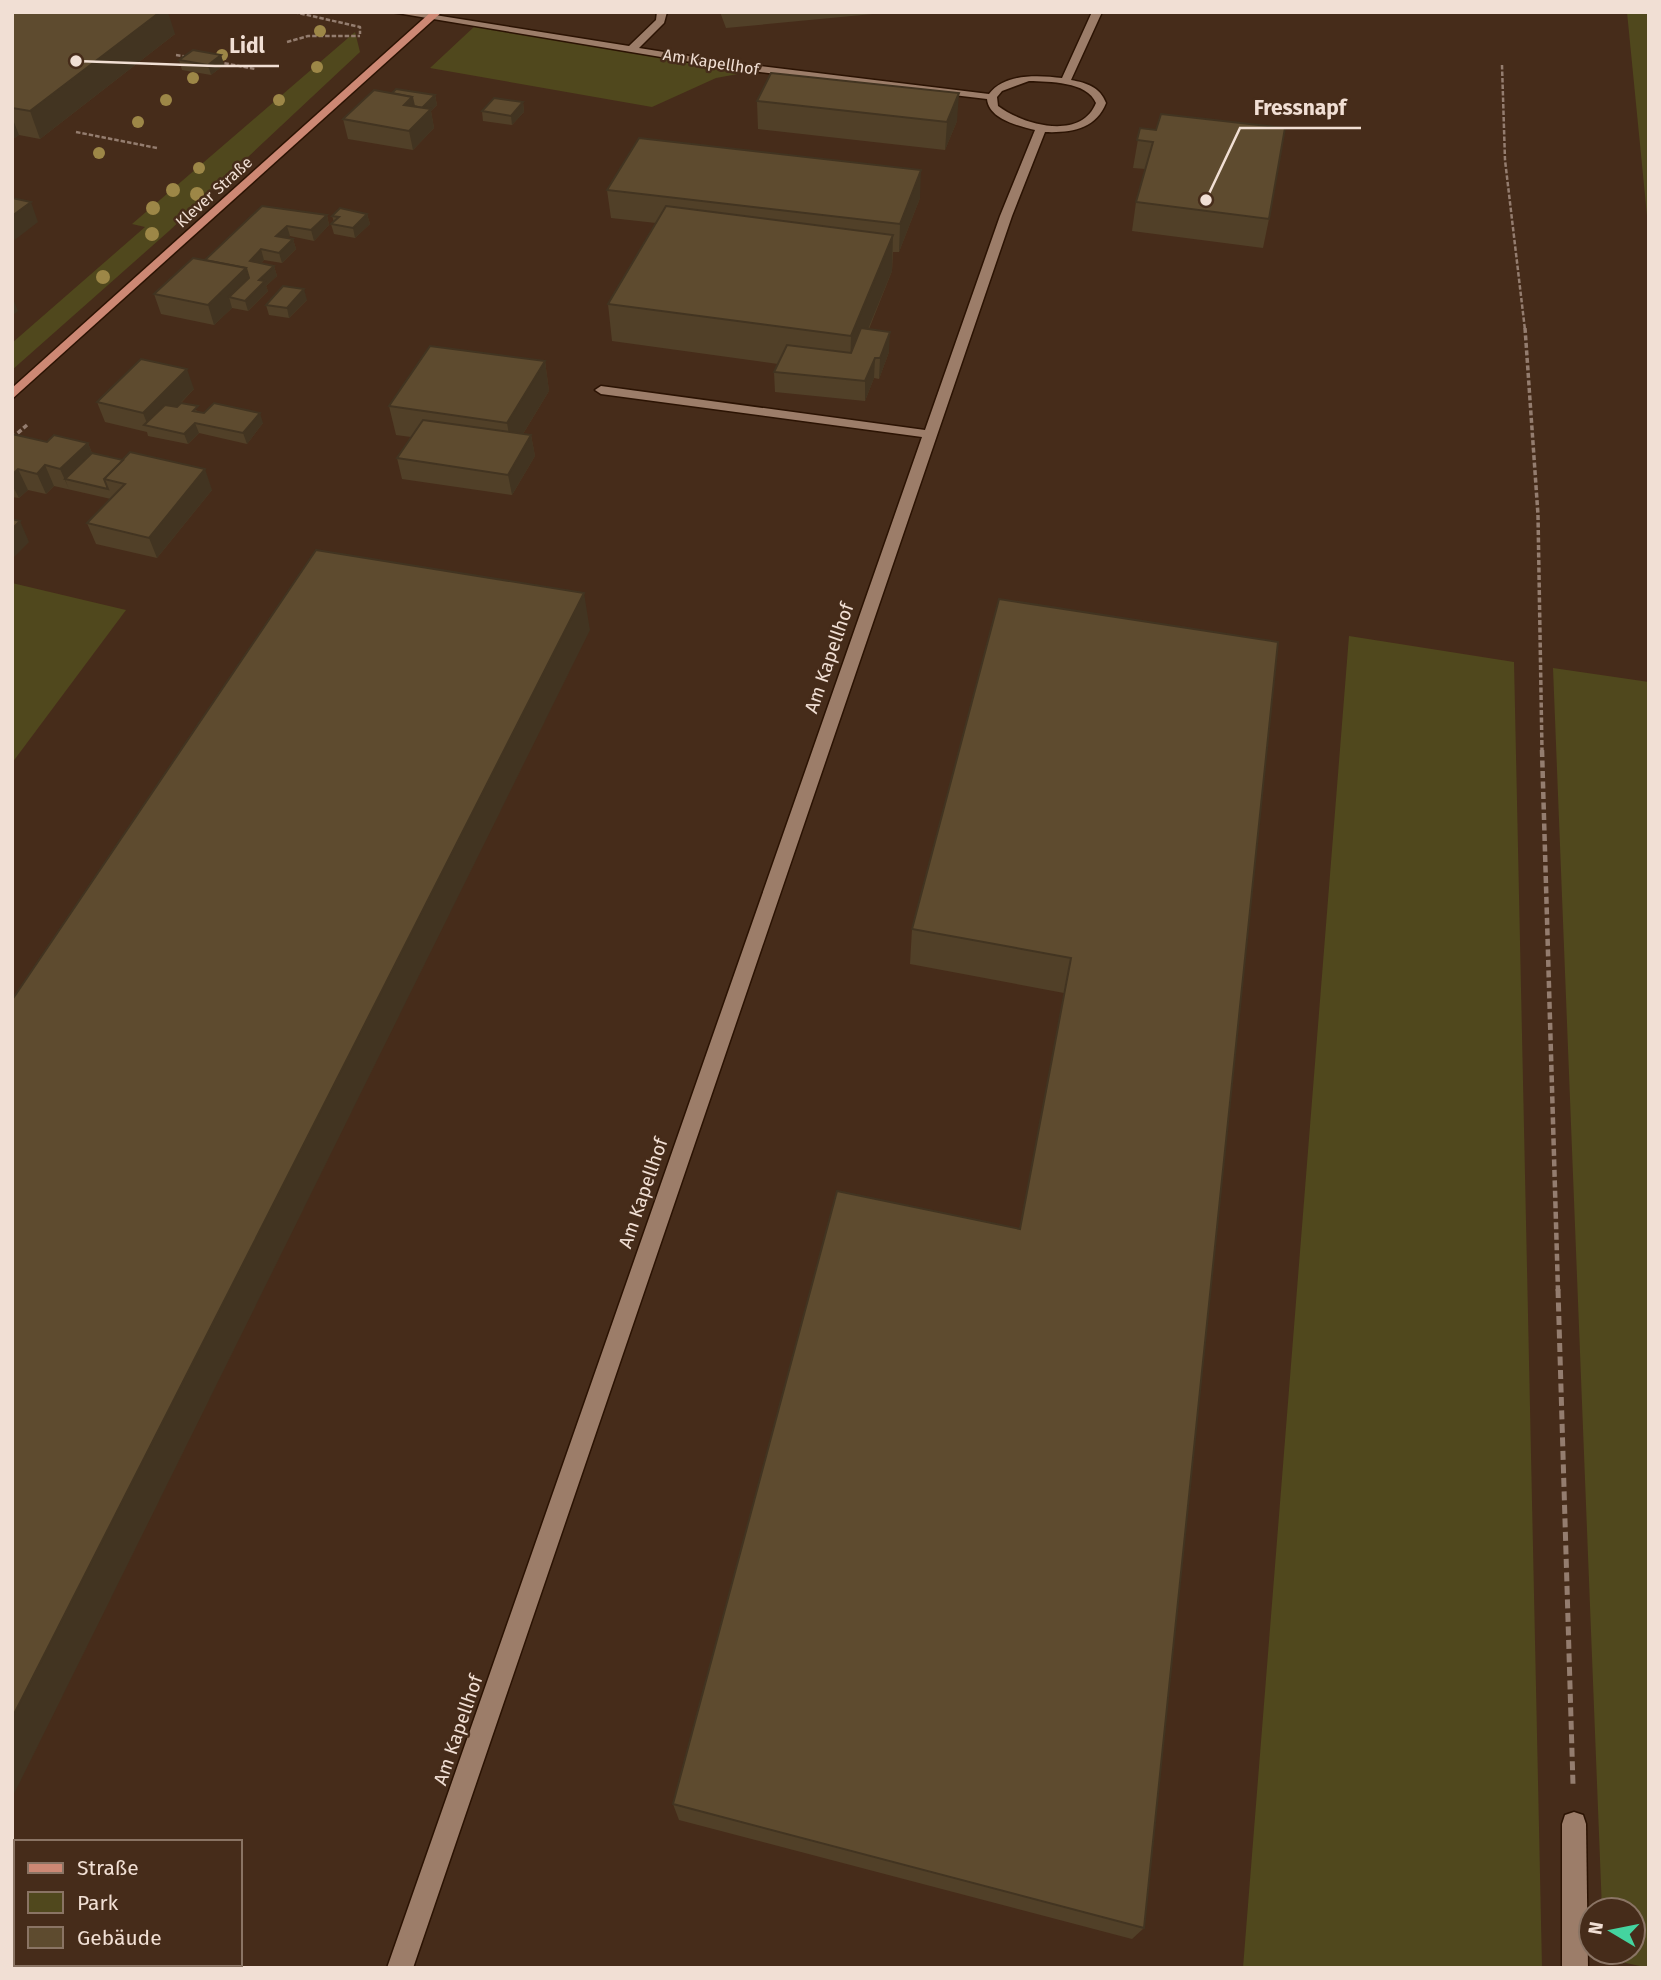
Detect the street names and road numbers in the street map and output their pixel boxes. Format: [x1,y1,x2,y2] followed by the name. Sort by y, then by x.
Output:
[662,45,762,79] street label: Am Kapellhof
[172,153,256,231] street label: Klever Straße
[799,598,859,716] street label: Am Kapellhof
[613,1133,673,1251] street label: Am Kapellhof
[428,1670,488,1788] street label: Am Kapellhof

